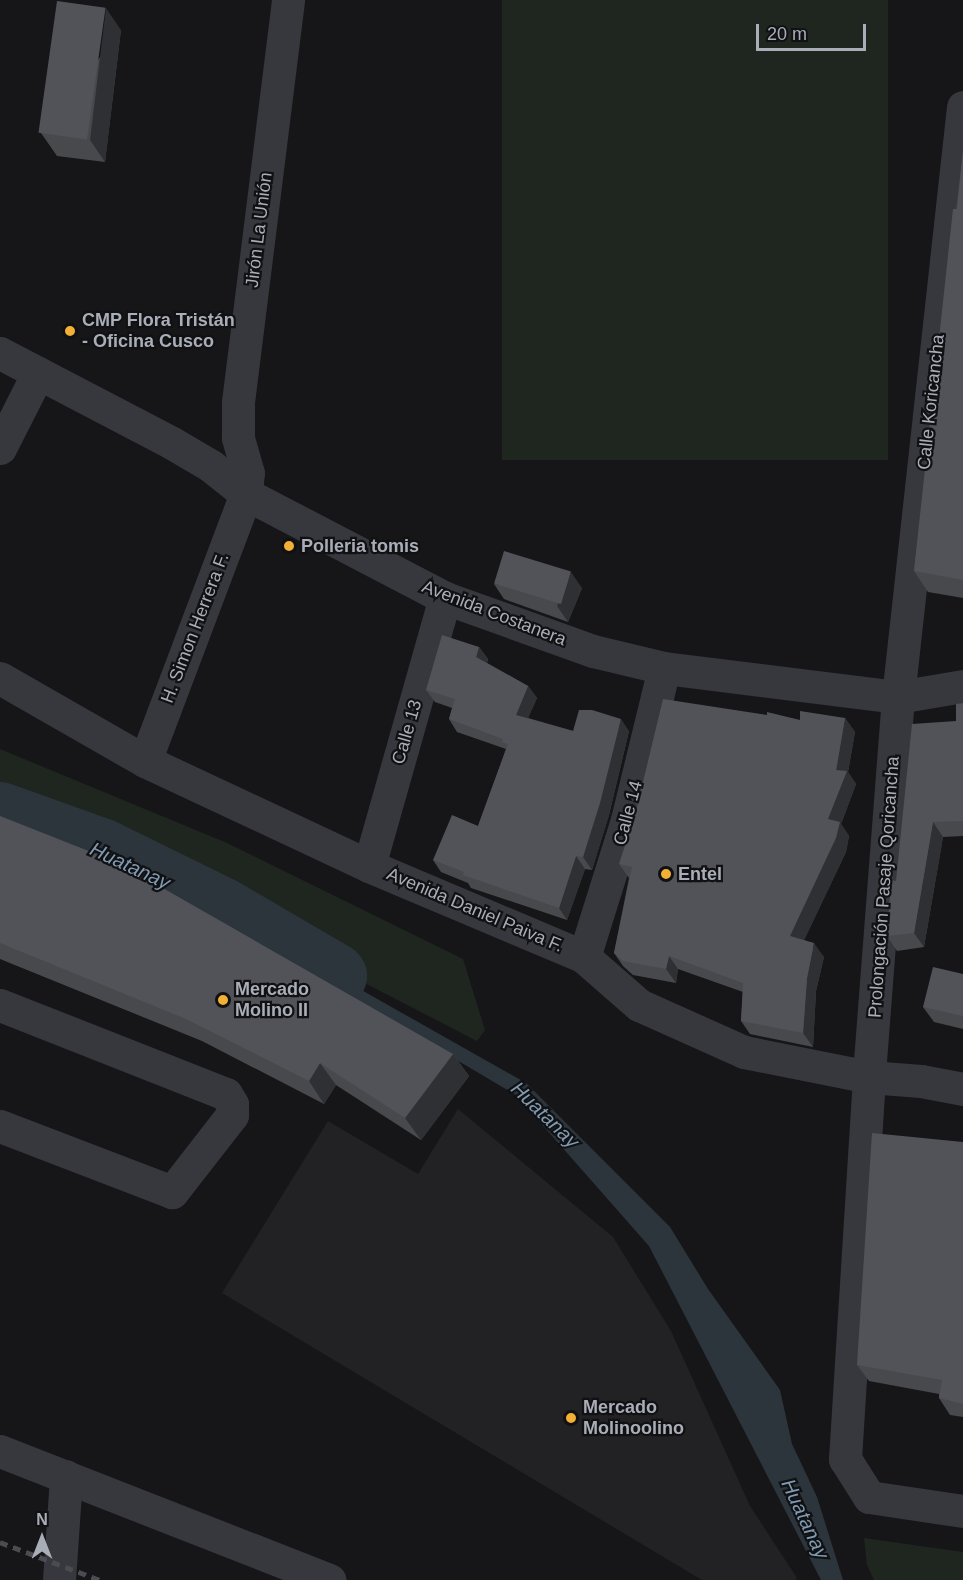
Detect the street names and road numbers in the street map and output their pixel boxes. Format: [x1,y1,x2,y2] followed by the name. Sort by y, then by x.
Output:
[241,171,277,289] street label: Jirón La Unión
[913,333,949,471] street label: Calle Koricancha
[156,550,234,706] street label: H. Simon Herrera F.
[419,576,569,650] street label: Avenida Costanera
[388,697,426,767] street label: Calle 13
[864,755,904,1019] street label: Prolongación Pasaje Qoricancha
[609,778,647,848] street label: Calle 14
[383,863,567,957] street label: Avenida Daniel Paiva F.

